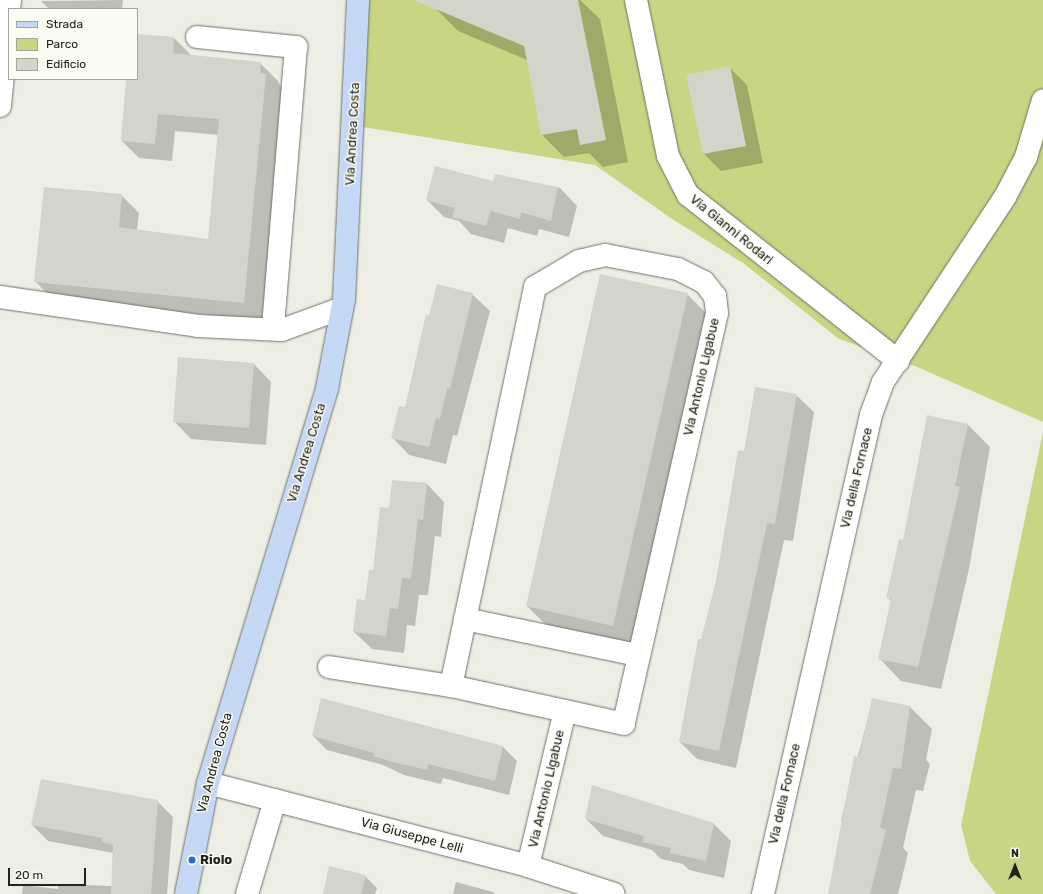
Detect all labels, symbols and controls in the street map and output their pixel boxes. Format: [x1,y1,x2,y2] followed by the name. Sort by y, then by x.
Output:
[8,8,138,80] legend
[46,17,83,31] text: Strada
[46,37,78,51] text: Parco
[46,57,86,71] text: Edificio
[342,82,364,186] street label: Via Andrea Costa
[686,192,776,268] street label: Via Gianni Rodari
[681,316,723,438] street label: Via Antonio Ligabue
[284,401,330,505] street label: Via Andrea Costa
[838,426,876,530] street label: Via della Fornace
[194,711,236,815] street label: Via Andrea Costa
[526,728,568,850] street label: Via Antonio Ligabue
[766,742,804,846] street label: Via della Fornace
[359,815,465,857] street label: Via Giuseppe Lelli
[995,846,1035,886] north arrow
[1011,847,1019,860] text: N
[200,852,232,868] place label: Riolo
[187,855,197,865] marker: Riolo
[10,860,88,886] scale bar
[15,868,43,882] text: 20 m

